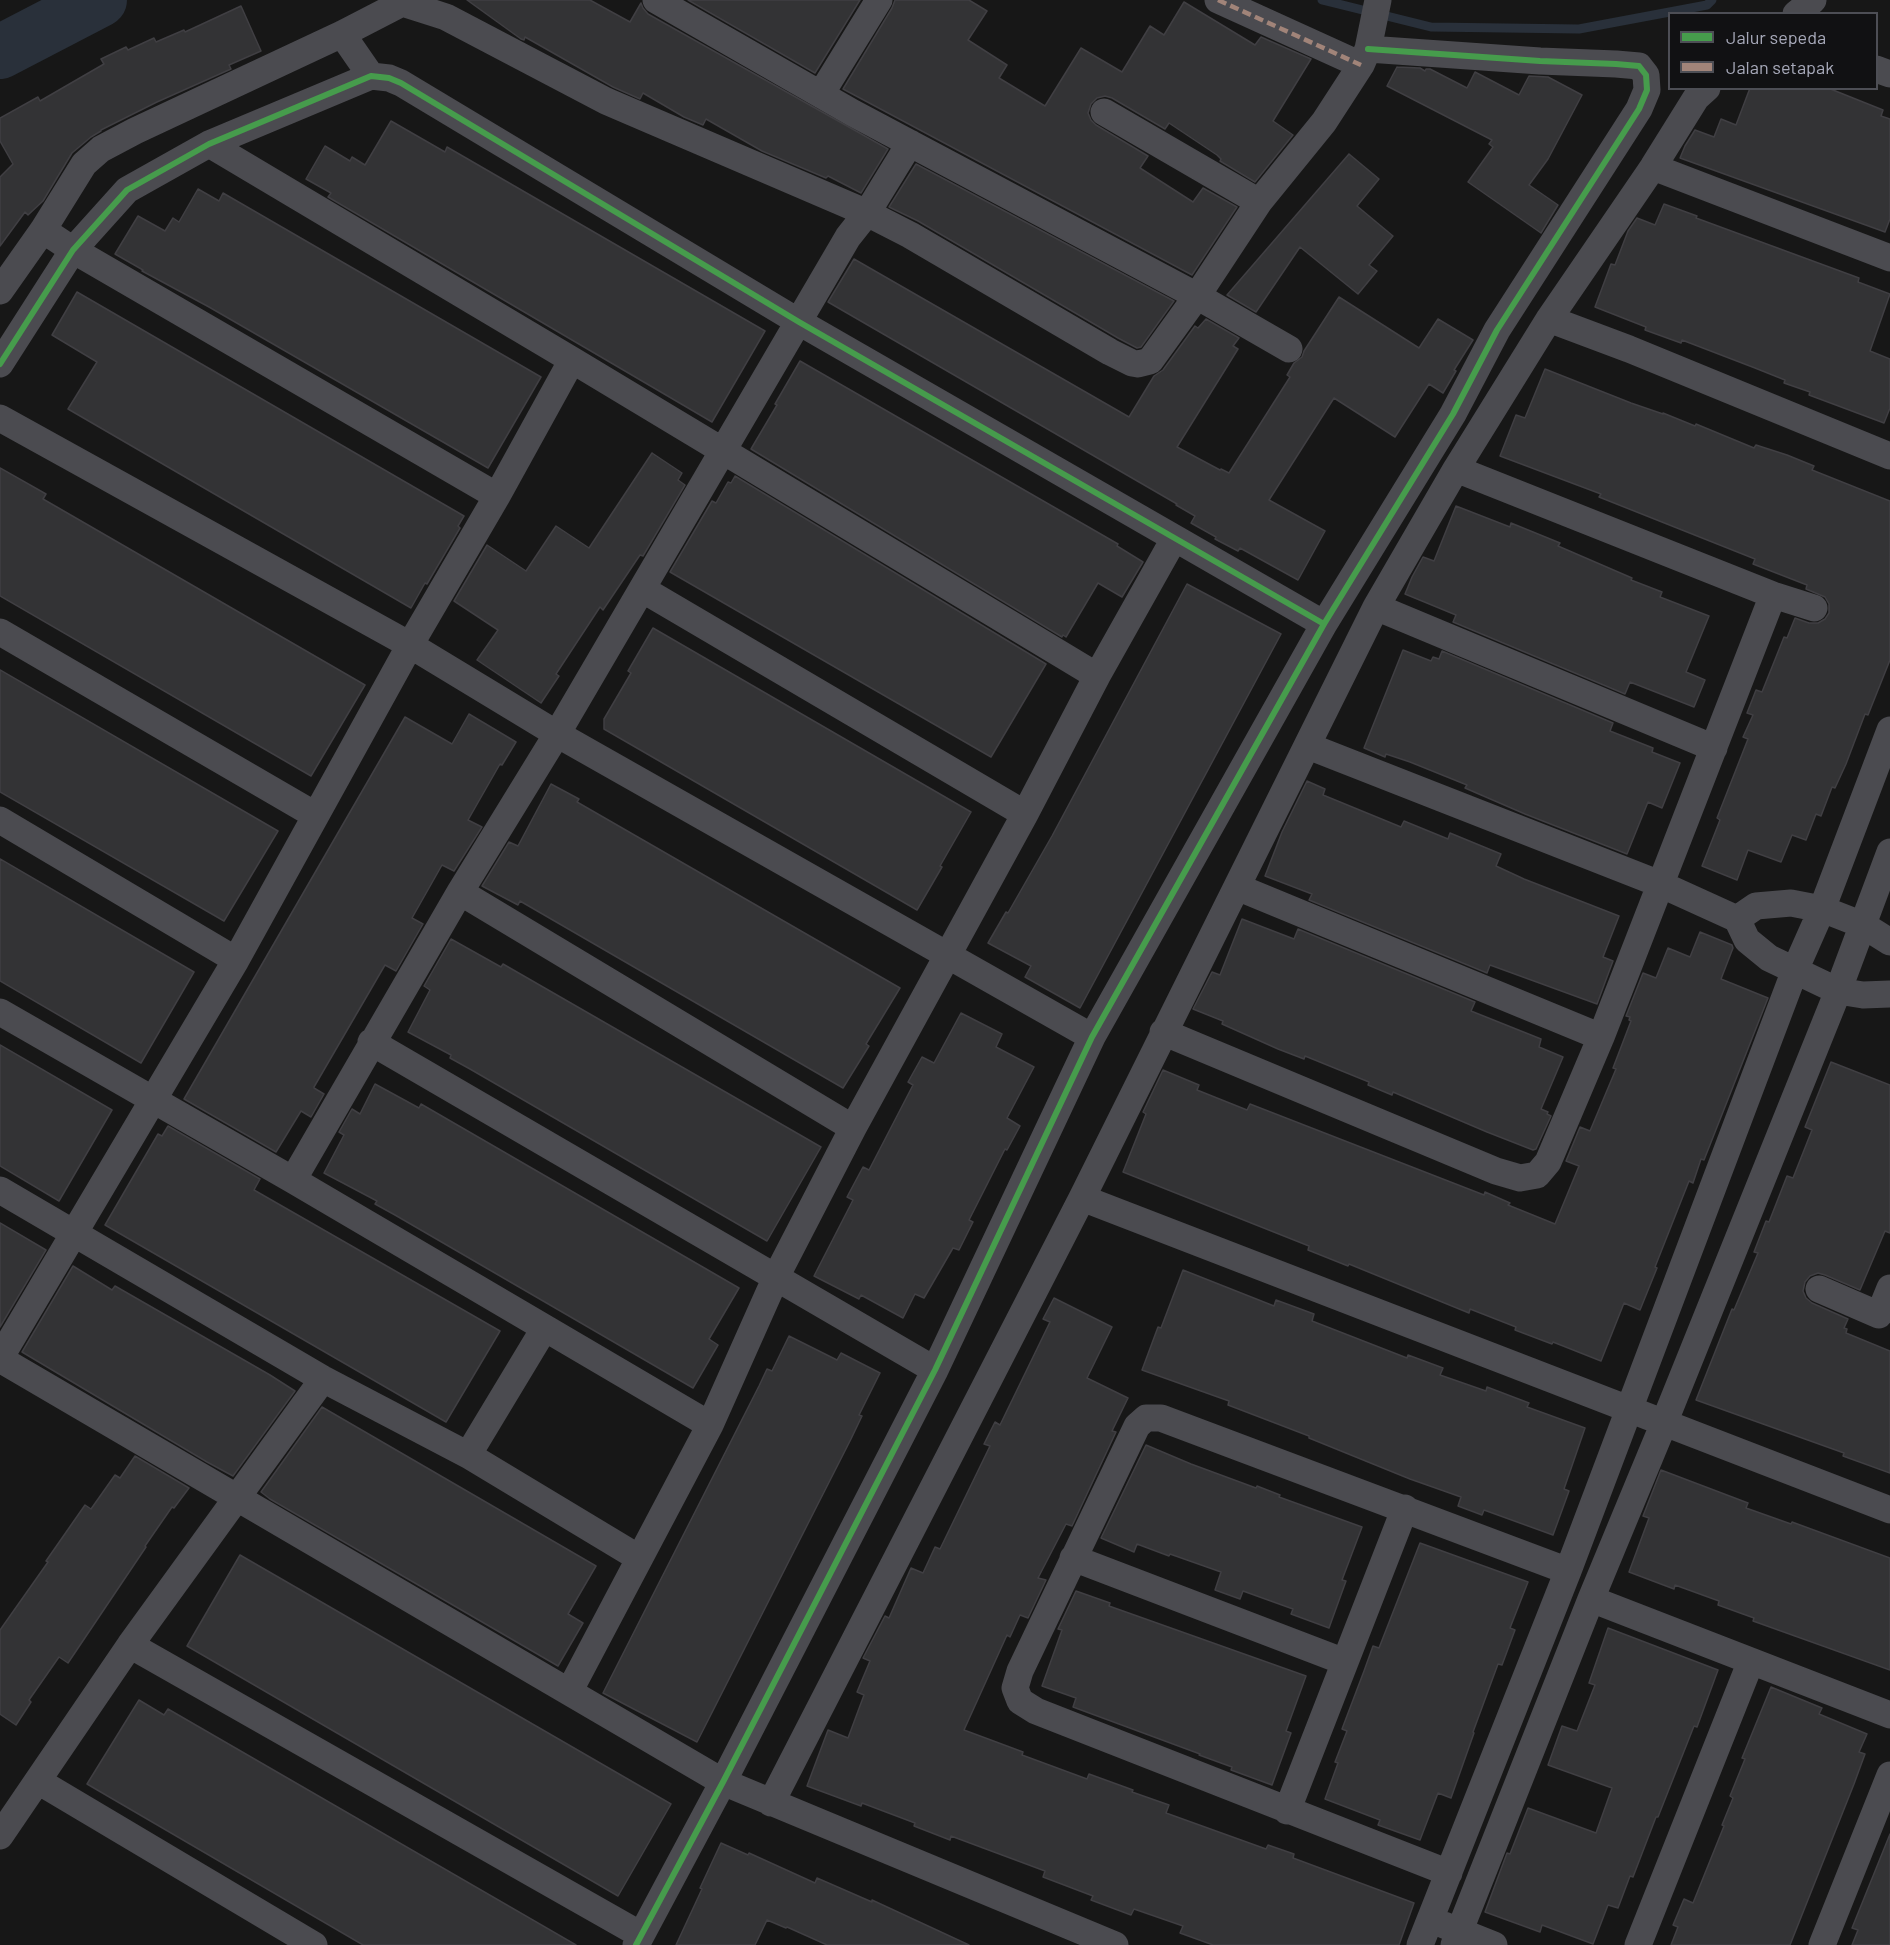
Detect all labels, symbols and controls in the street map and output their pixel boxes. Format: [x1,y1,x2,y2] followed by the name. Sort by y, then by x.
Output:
[1668,12,1878,90] legend
[1726,26,1826,48] text: Jalur sepeda
[1726,56,1834,78] text: Jalan setapak

